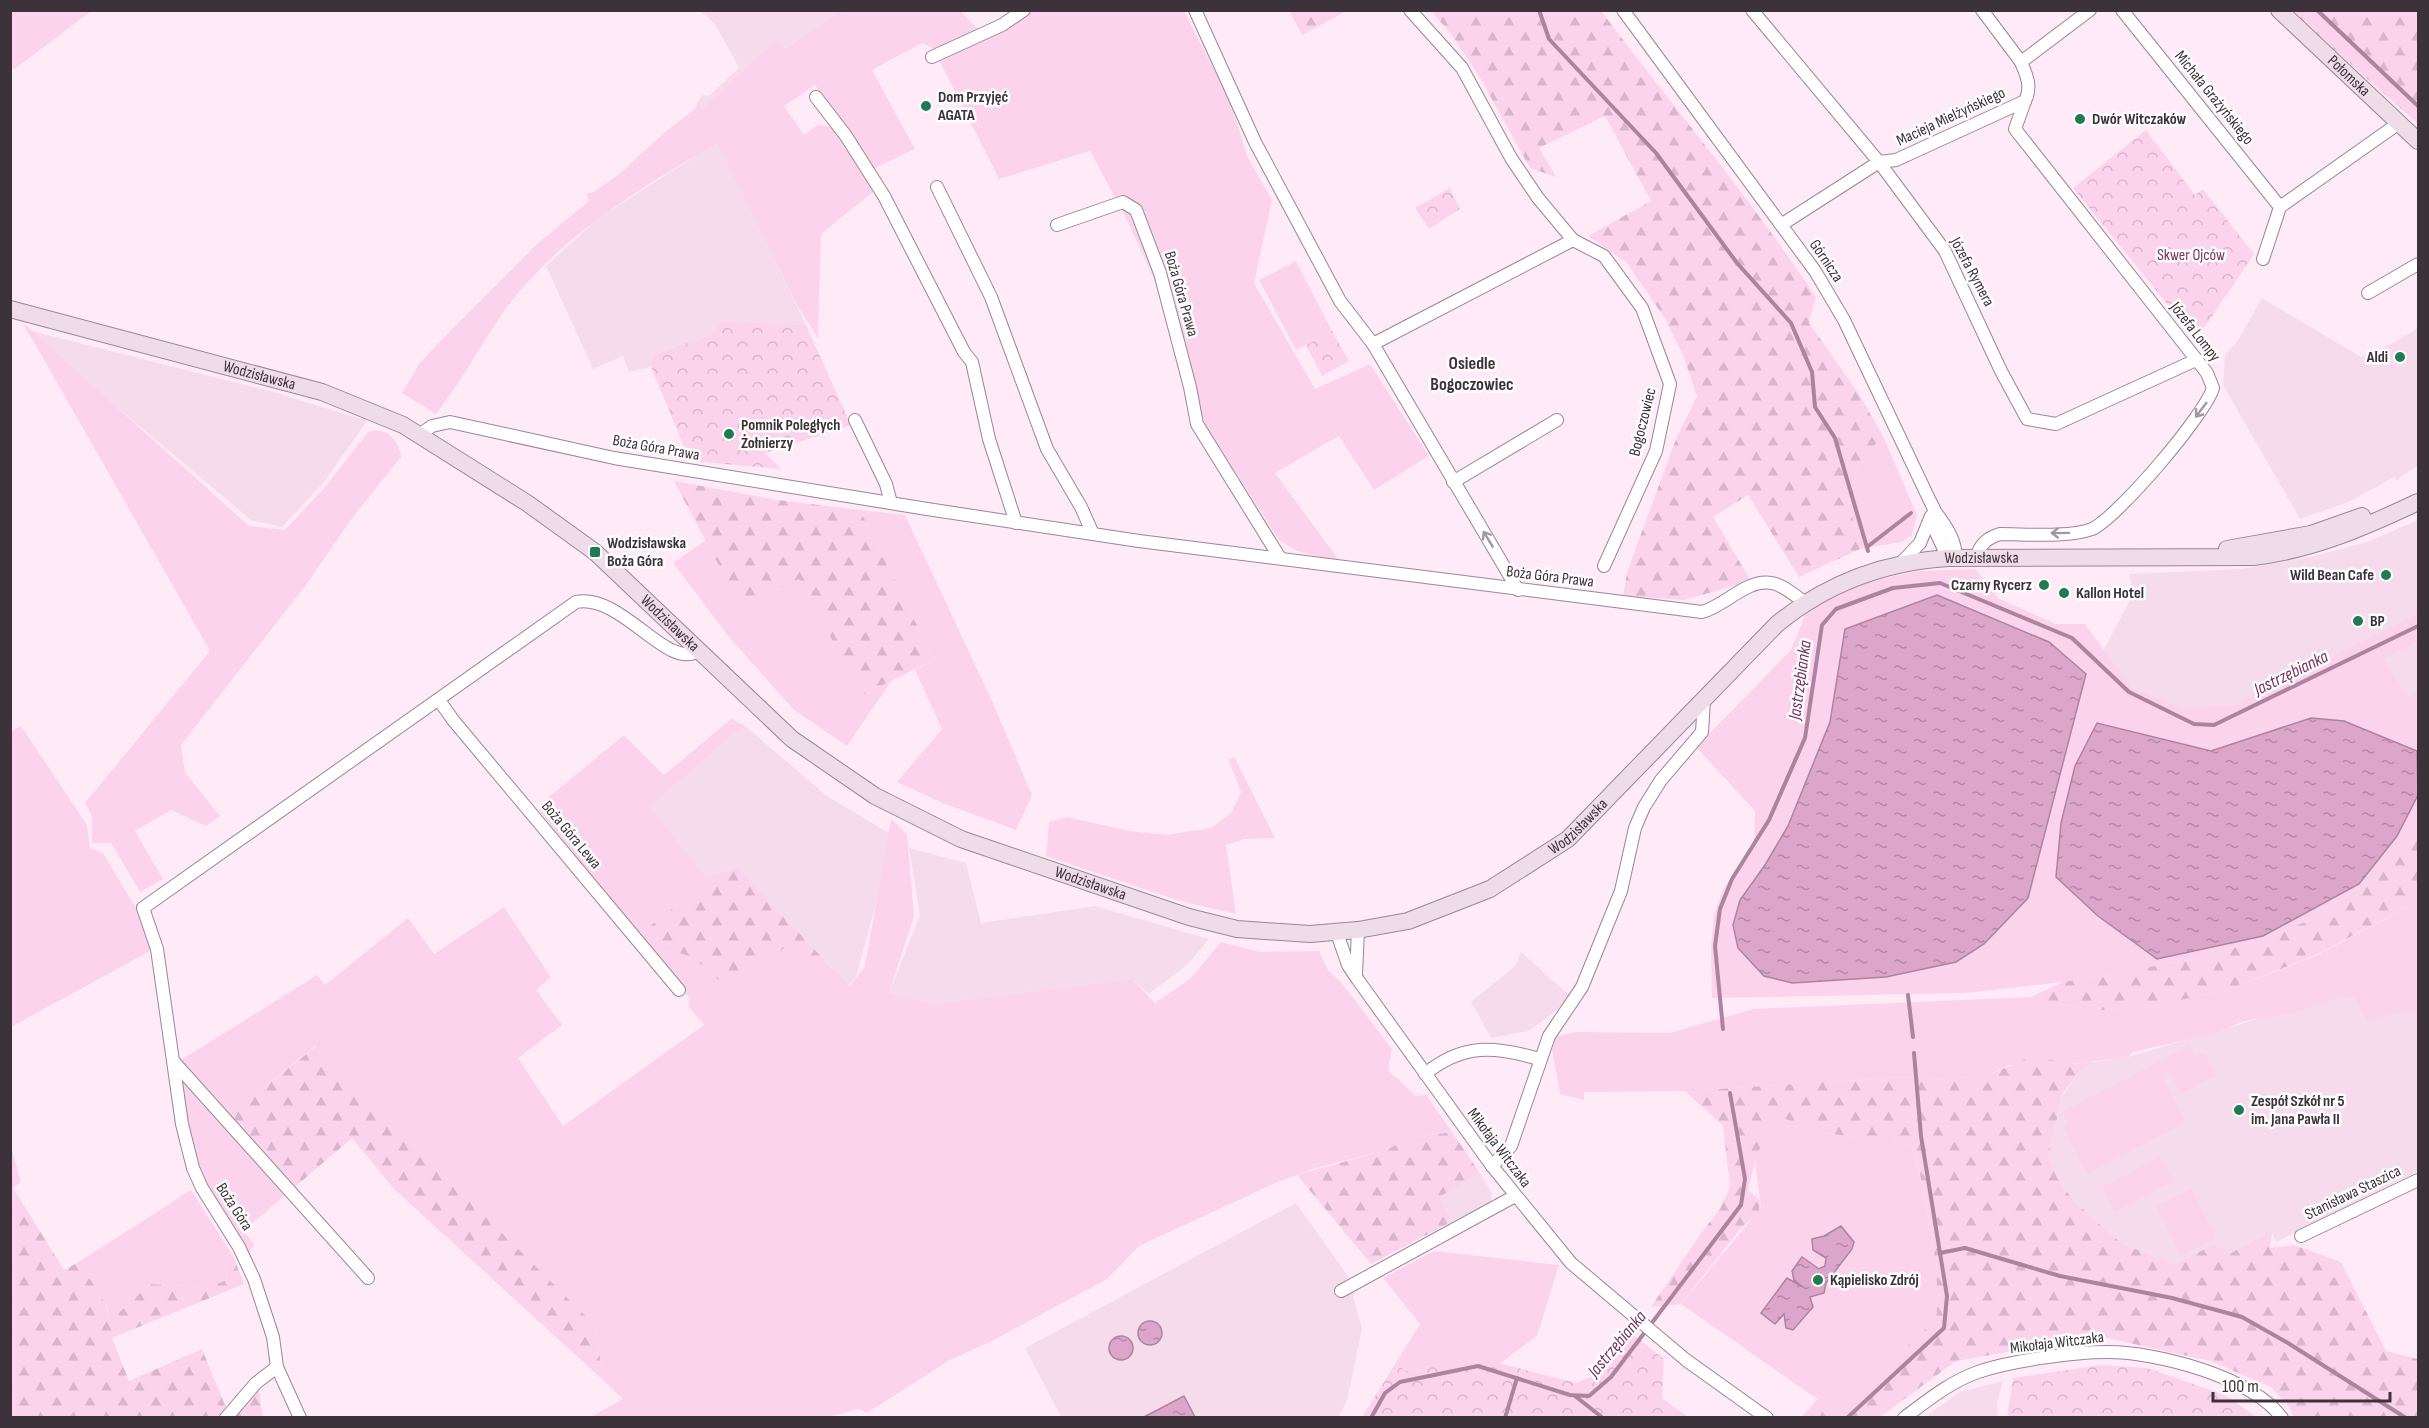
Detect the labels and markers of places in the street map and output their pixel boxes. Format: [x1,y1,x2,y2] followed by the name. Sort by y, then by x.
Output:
[937,88,1009,125] place label: Dom Przyjęć AGATA
[919,99,933,113] marker: Dom Przyjęć AGATA
[2092,110,2187,129] place label: Dwór Witczaków
[2073,112,2087,126] marker: Dwór Witczaków
[2366,348,2388,367] place label: Aldi
[2393,350,2407,364] marker: Aldi
[741,416,840,453] place label: Pomnik Poległych Żołnierzy
[722,427,736,441] marker: Pomnik Poległych Żołnierzy
[607,534,686,571] place label: Wodzisławska Boża Góra
[588,545,602,559] marker: Wodzisławska Boża Góra
[2290,566,2374,585] place label: Wild Bean Cafe
[2379,568,2393,582] marker: Wild Bean Cafe
[1951,576,2032,595] place label: Czarny Rycerz
[2037,578,2051,592] marker: Czarny Rycerz
[2076,584,2144,603] place label: Kallon Hotel
[2057,586,2071,600] marker: Kallon Hotel
[2370,612,2385,631] place label: BP
[2351,614,2365,628] marker: BP
[2251,1092,2345,1129] place label: Zespół Szkół nr 5 im. Jana Pawła II
[2232,1103,2246,1117] marker: Zespół Szkół nr 5 im. Jana Pawła II
[1830,1271,1919,1290] place label: Kąpielisko Zdrój
[1811,1273,1825,1287] marker: Kąpielisko Zdrój

